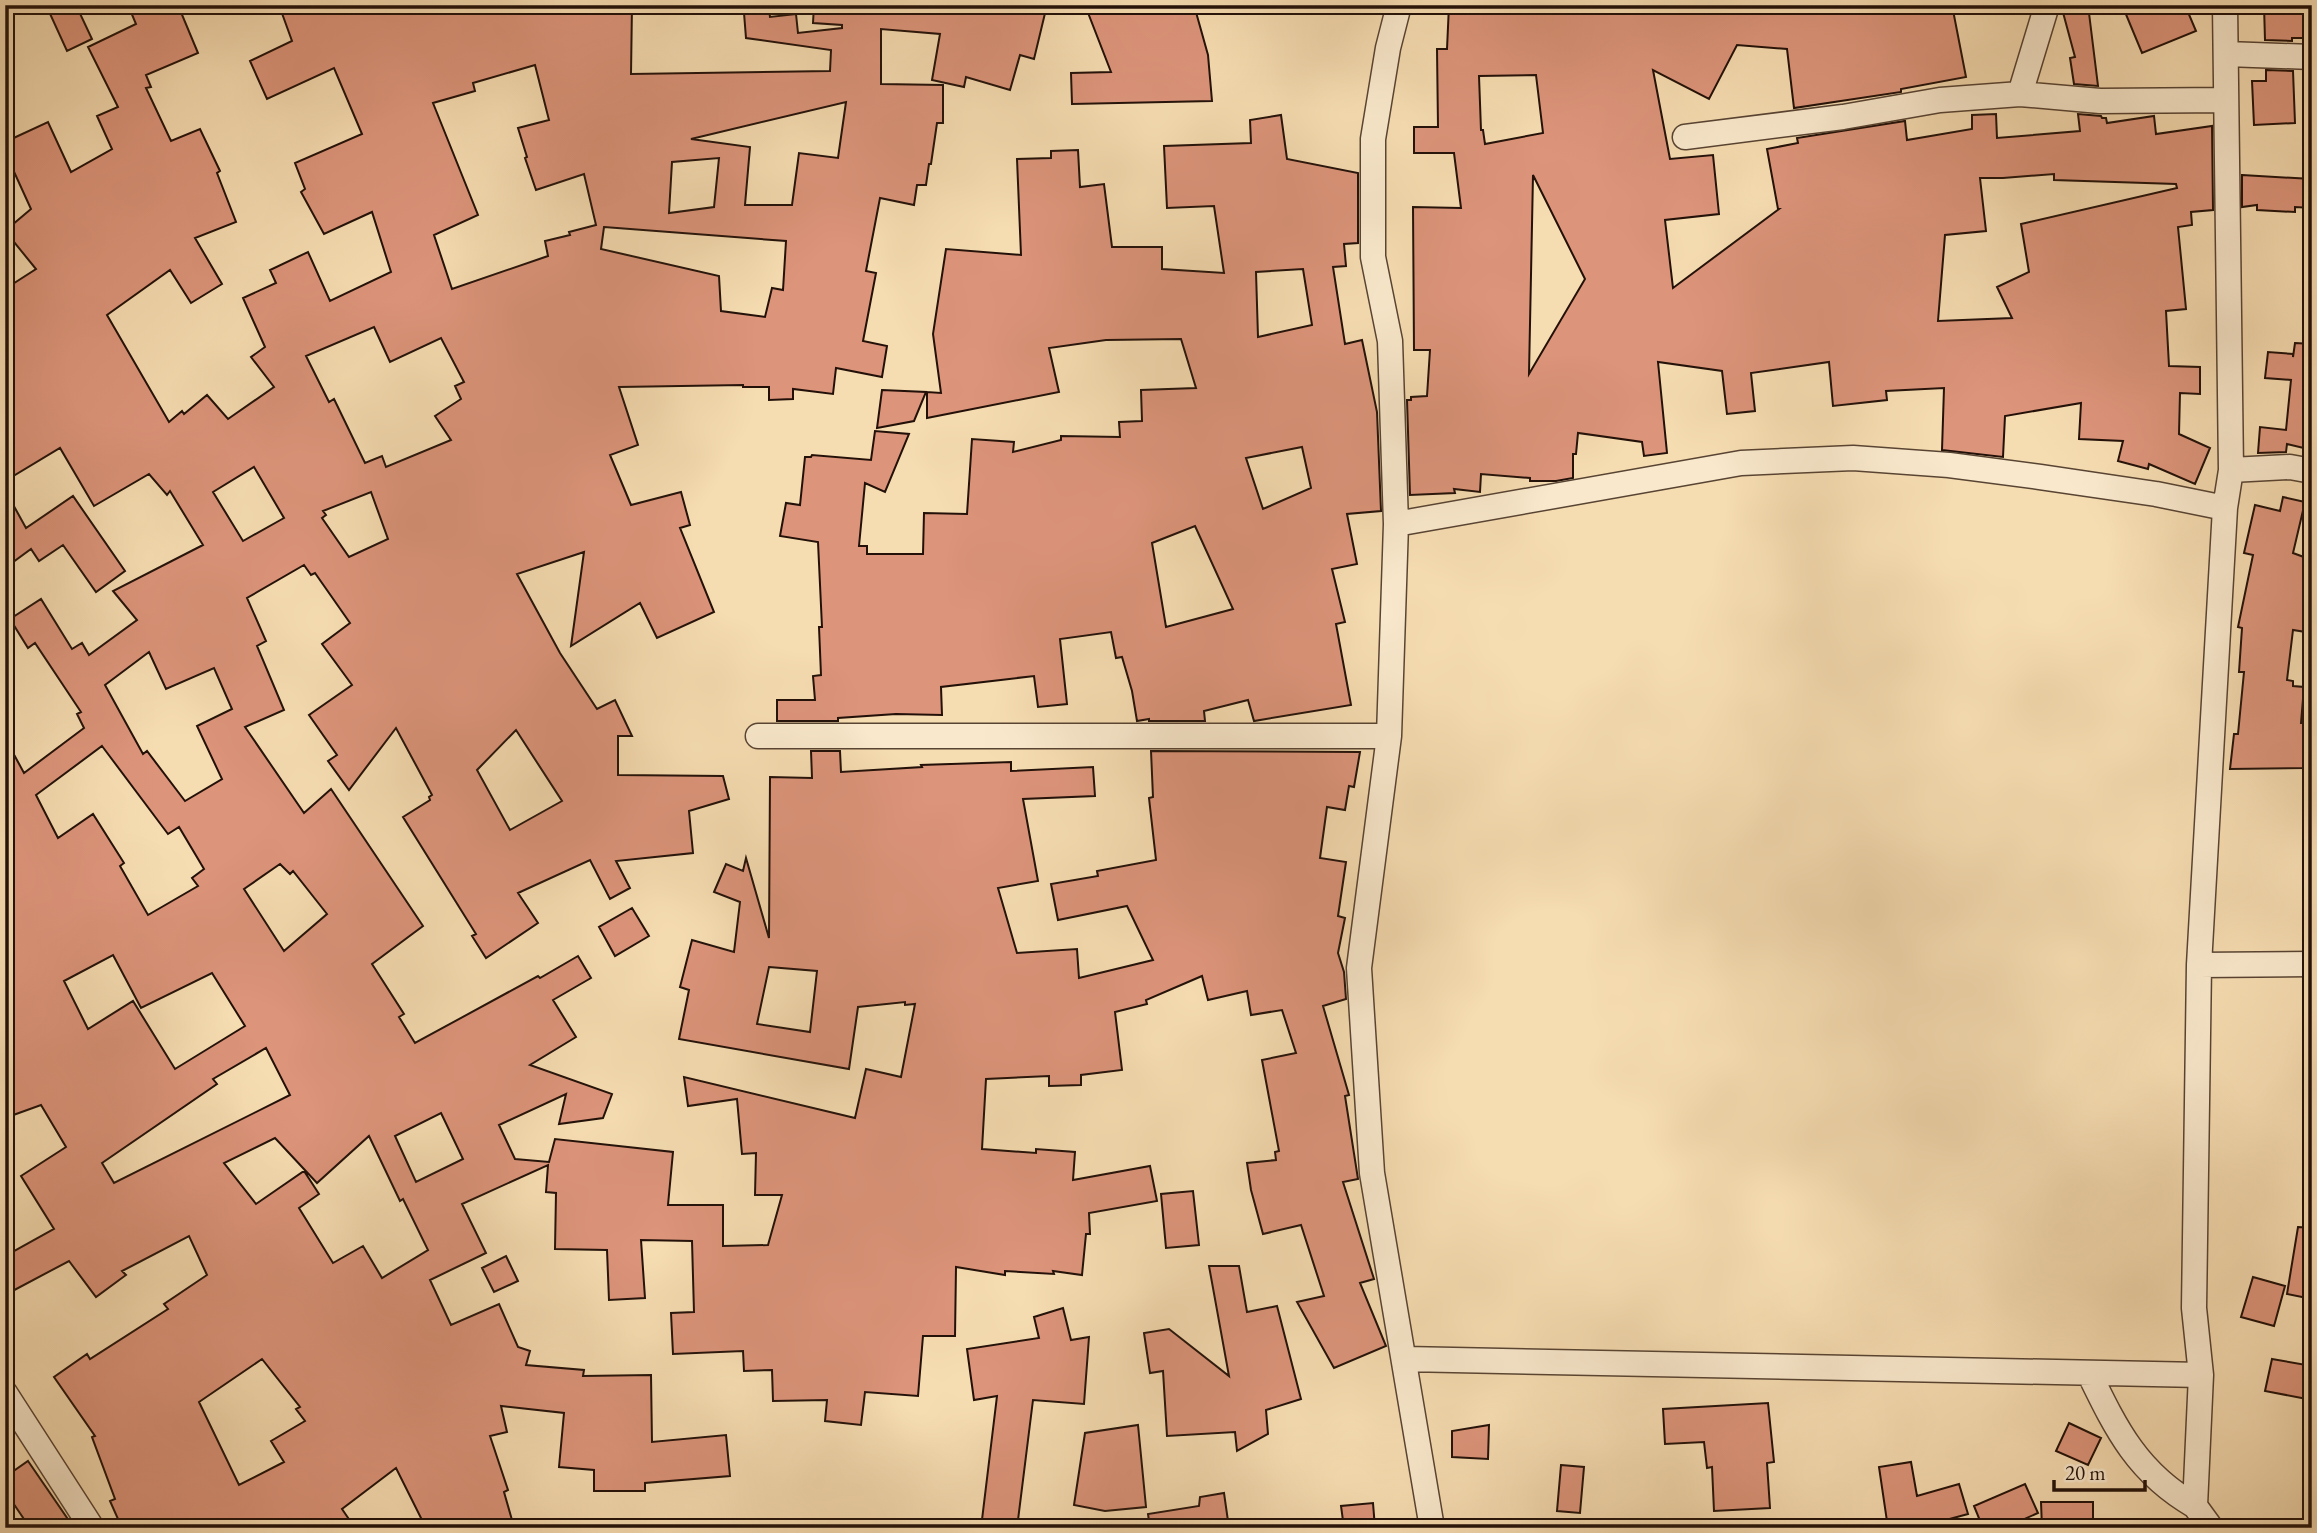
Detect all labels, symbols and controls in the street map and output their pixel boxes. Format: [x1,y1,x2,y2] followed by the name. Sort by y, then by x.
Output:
[2054,1449,2146,1493] scale bar
[2065,1459,2106,1486] text: 20 m

